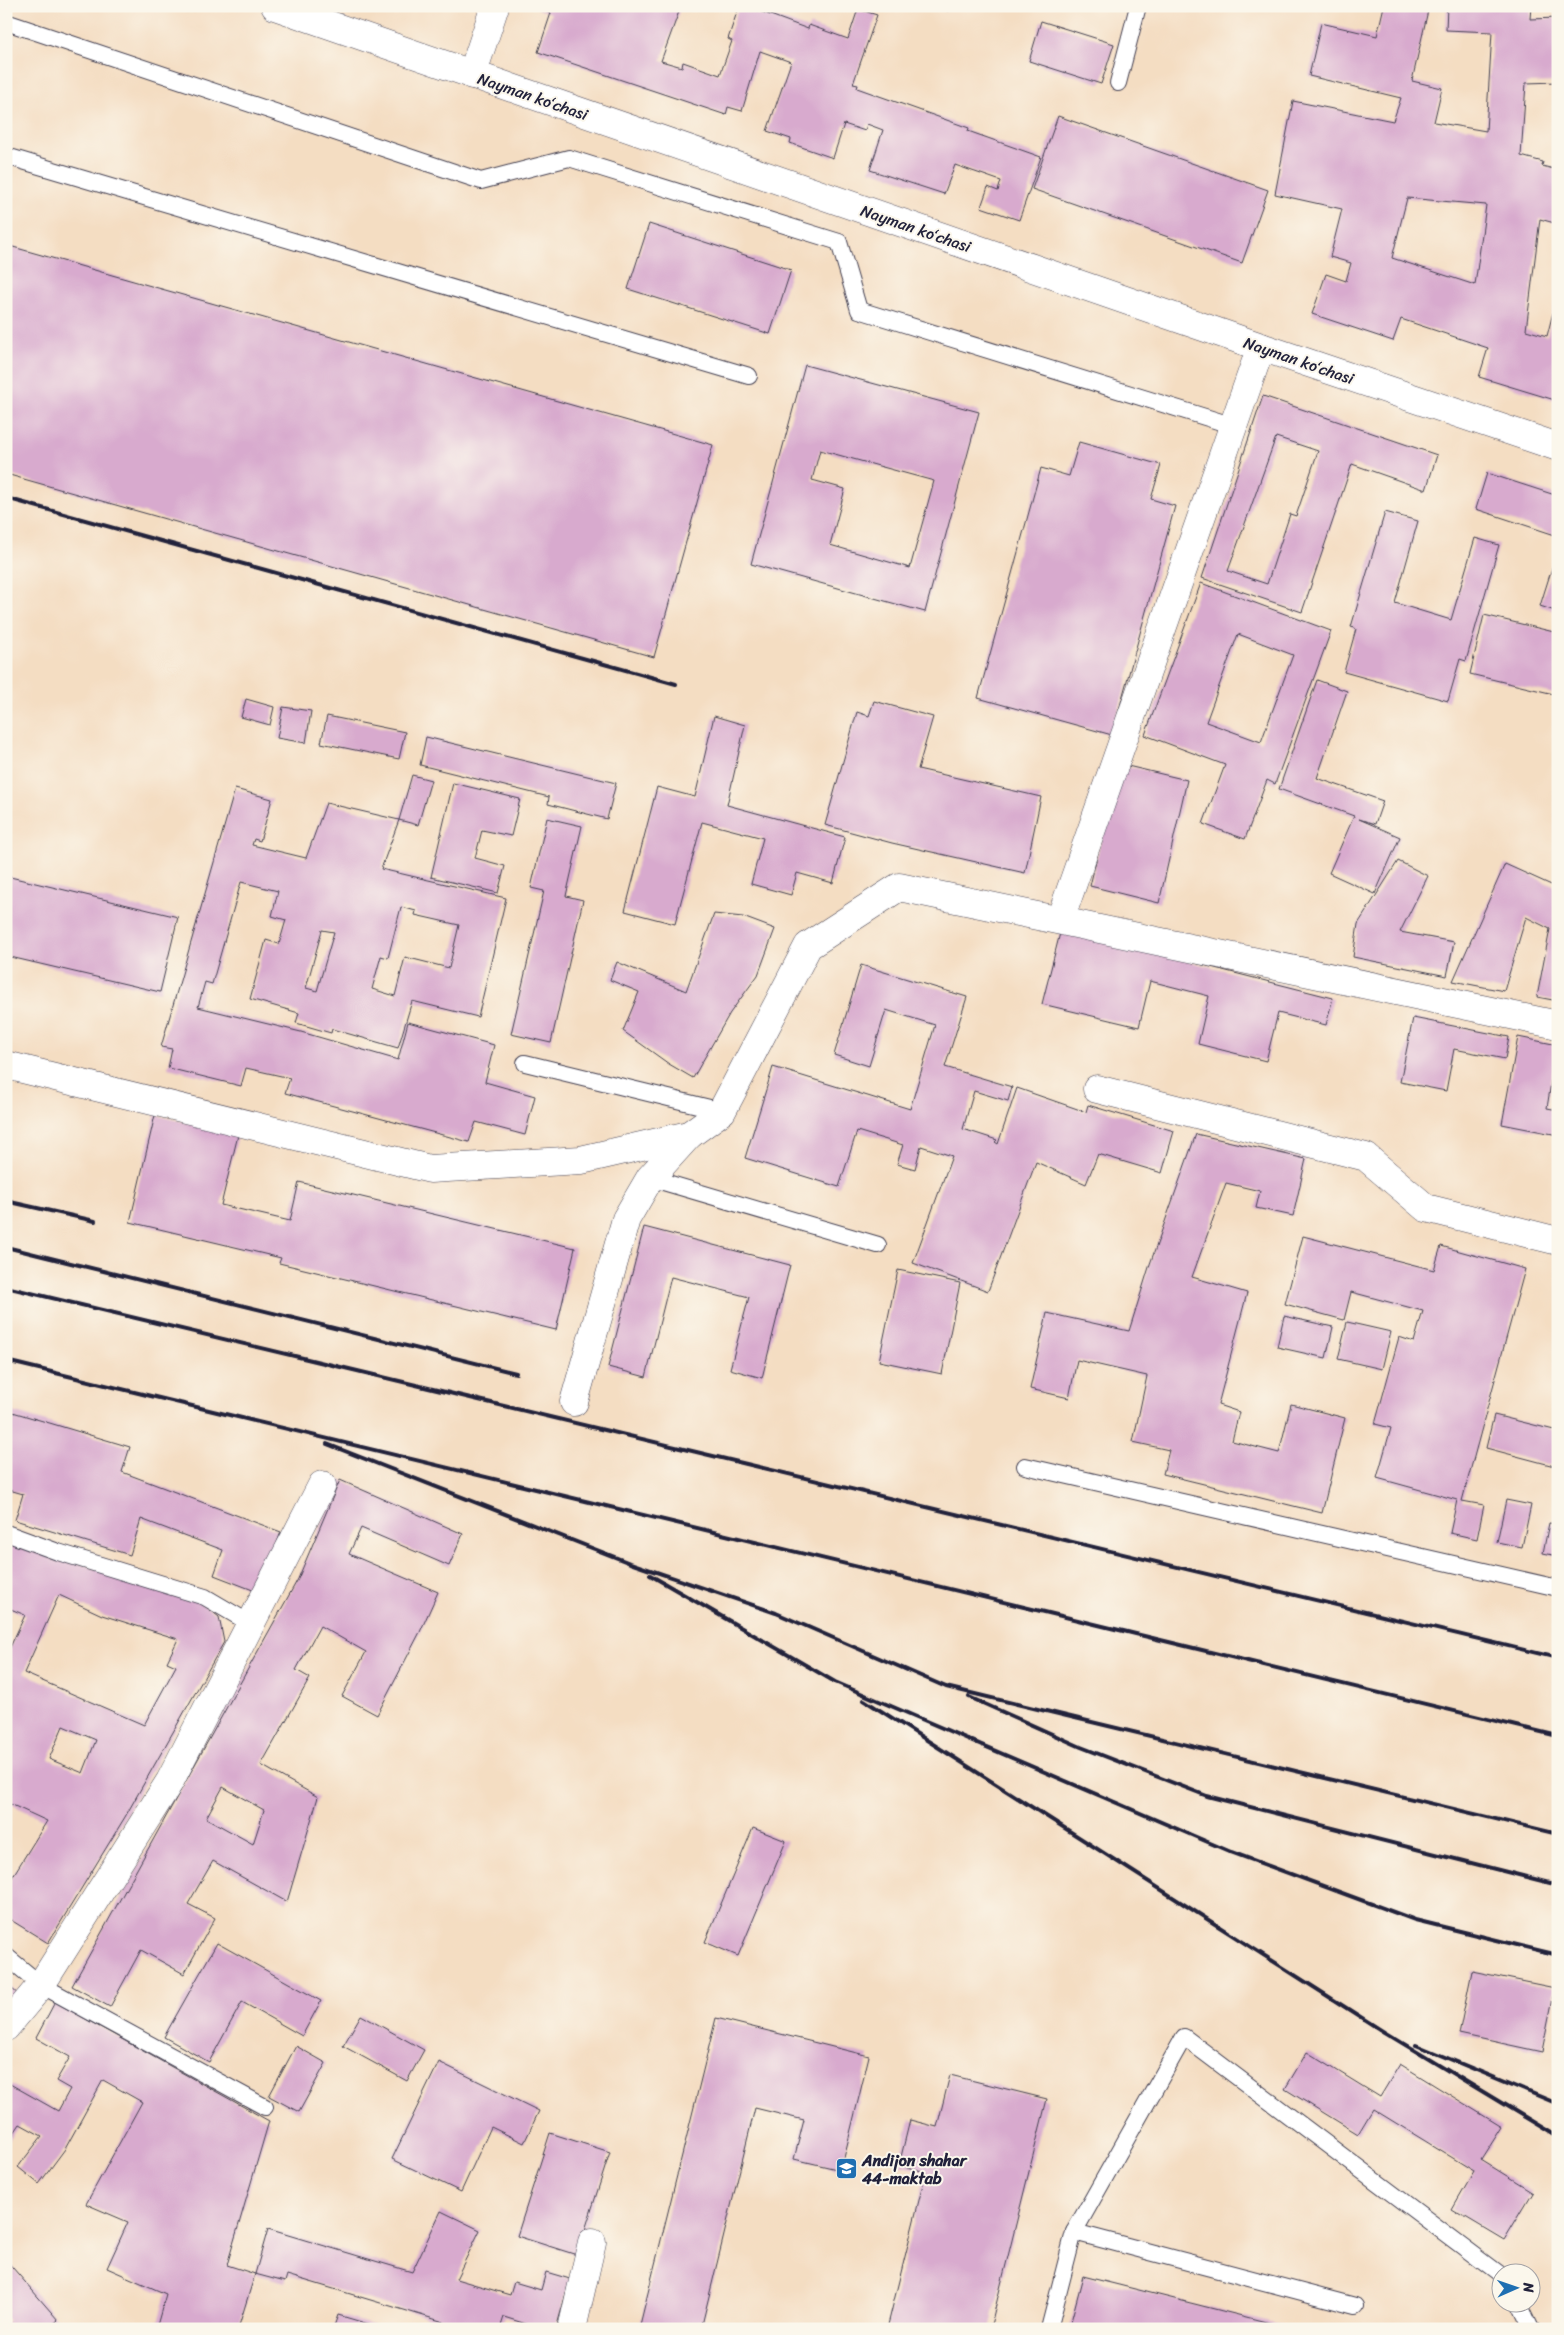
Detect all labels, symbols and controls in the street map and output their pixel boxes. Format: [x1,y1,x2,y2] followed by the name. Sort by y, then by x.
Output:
[474,64,593,129] street label: Nayman koʻchasi
[857,196,976,261] street label: Nayman koʻchasi
[1240,328,1359,393] street label: Nayman koʻchasi
[861,2146,968,2193] place label: Andijon shahar 44-maktab
[834,2157,858,2181] school or university icon: Andijon shahar 44-maktab
[1492,2262,1542,2312] north arrow
[1516,2281,1541,2293] text: N

